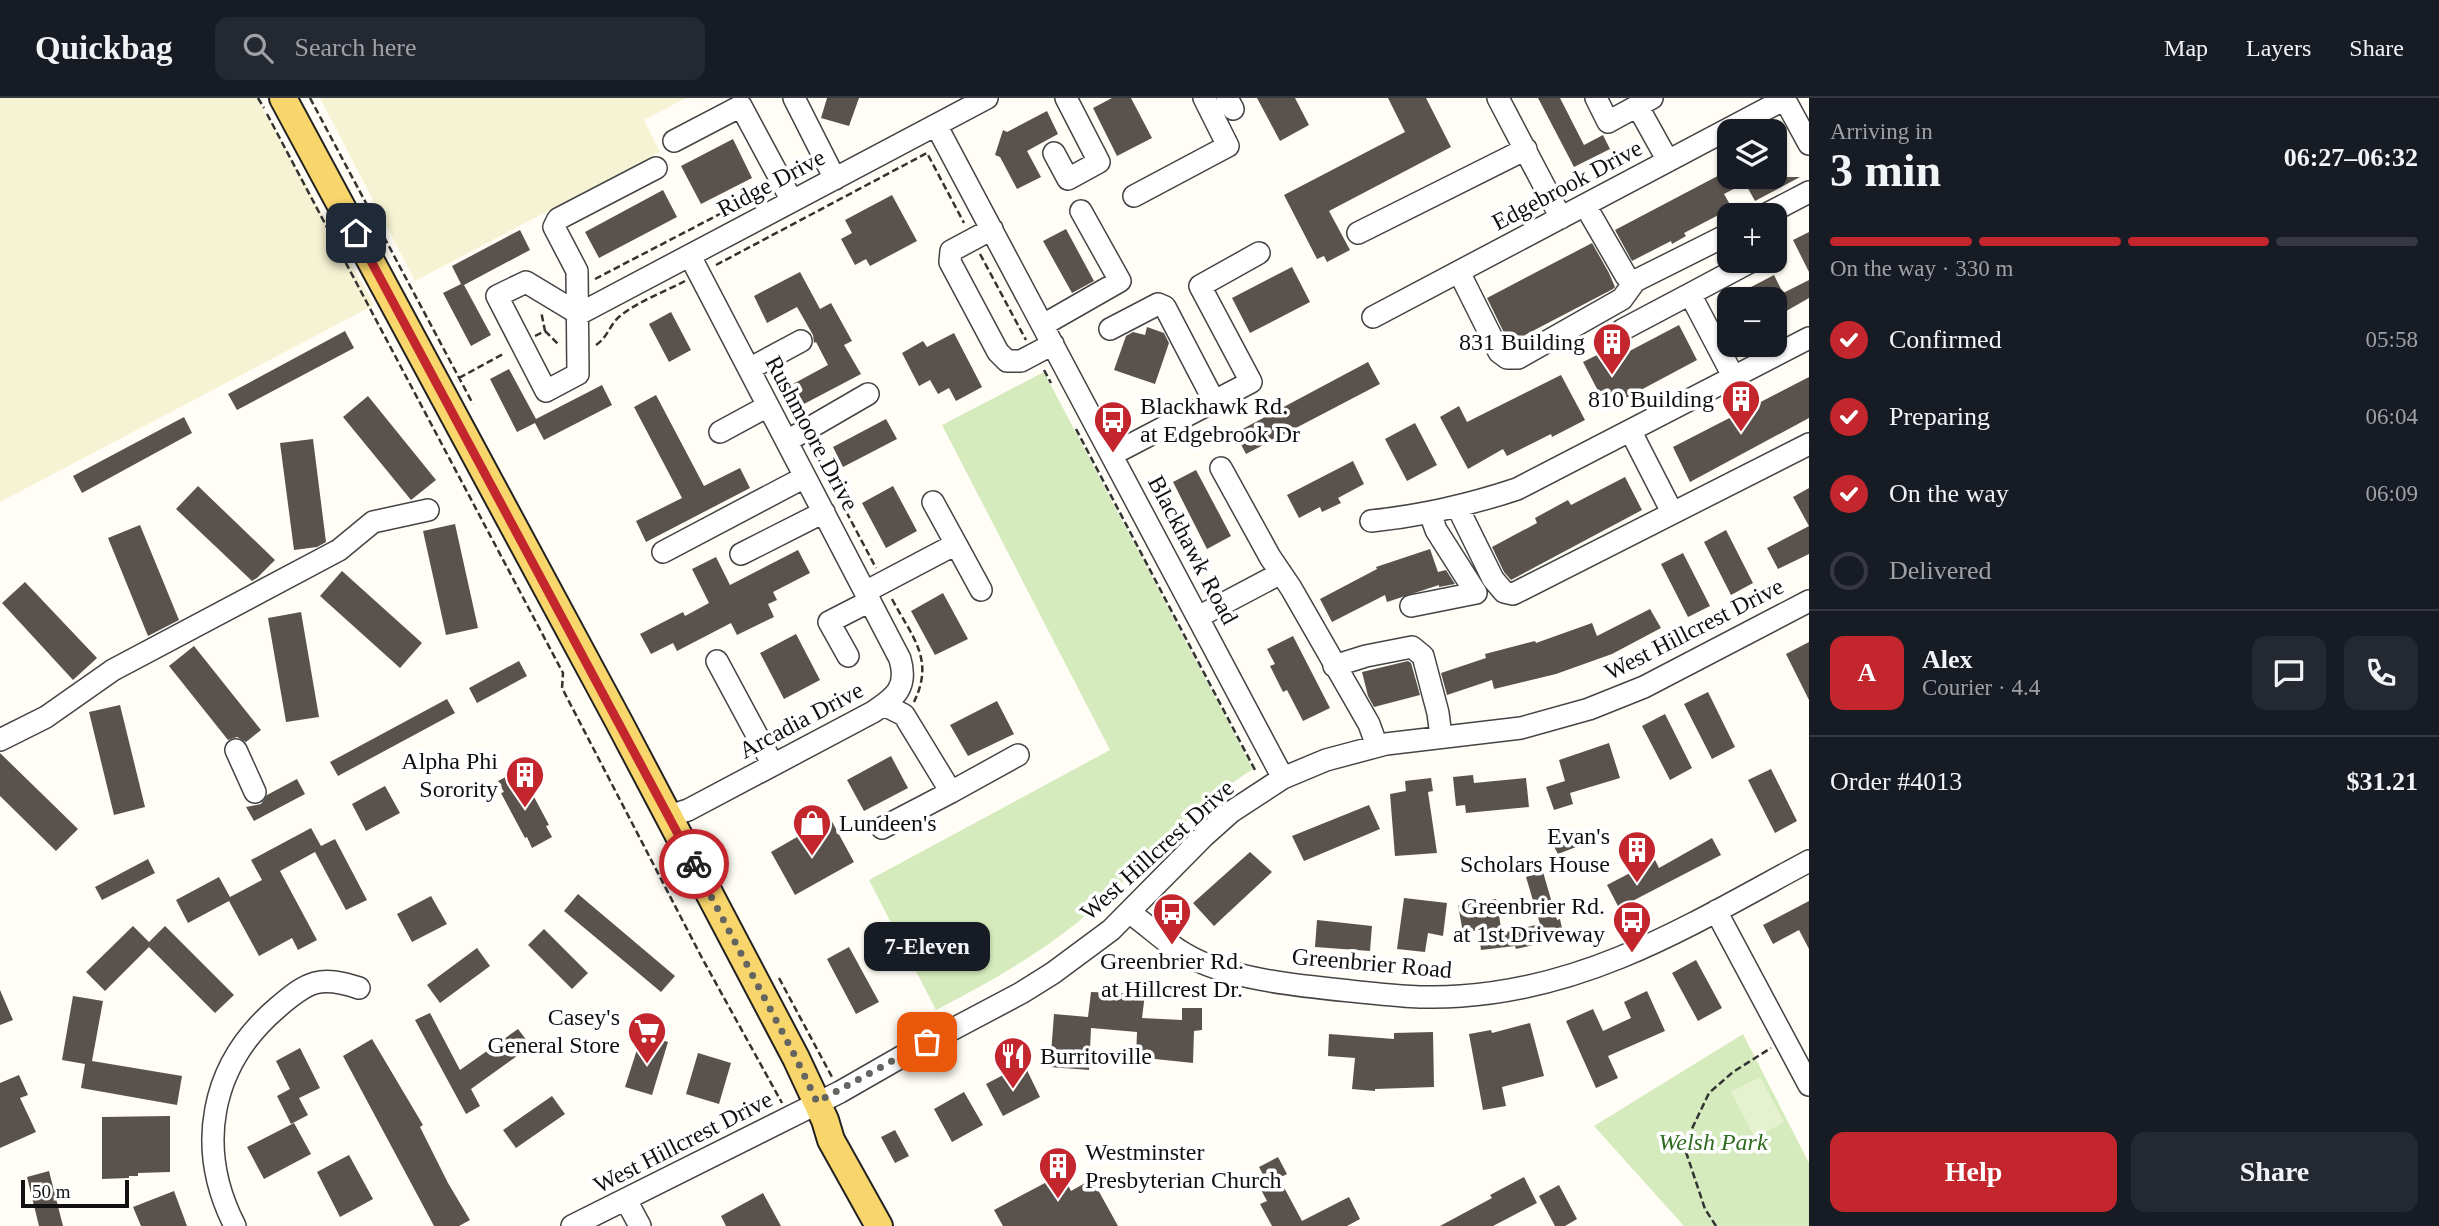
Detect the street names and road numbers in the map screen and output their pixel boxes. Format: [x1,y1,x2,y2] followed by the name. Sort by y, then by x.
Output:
[1488,135,1646,235] street label: Edgebrook Drive
[713,144,829,222] street label: Ridge Drive
[760,351,864,515] street label: Rushmoore Drive
[1143,471,1243,629] street label: Blackhawk Road
[1600,573,1788,685] street label: West Hillcrest Drive
[735,676,867,764] street label: Arcadia Drive
[1075,775,1239,925] street label: West Hillcrest Drive
[1291,943,1453,983] street label: Greenbrier Road
[589,1086,777,1198] street label: West Hillcrest Drive

